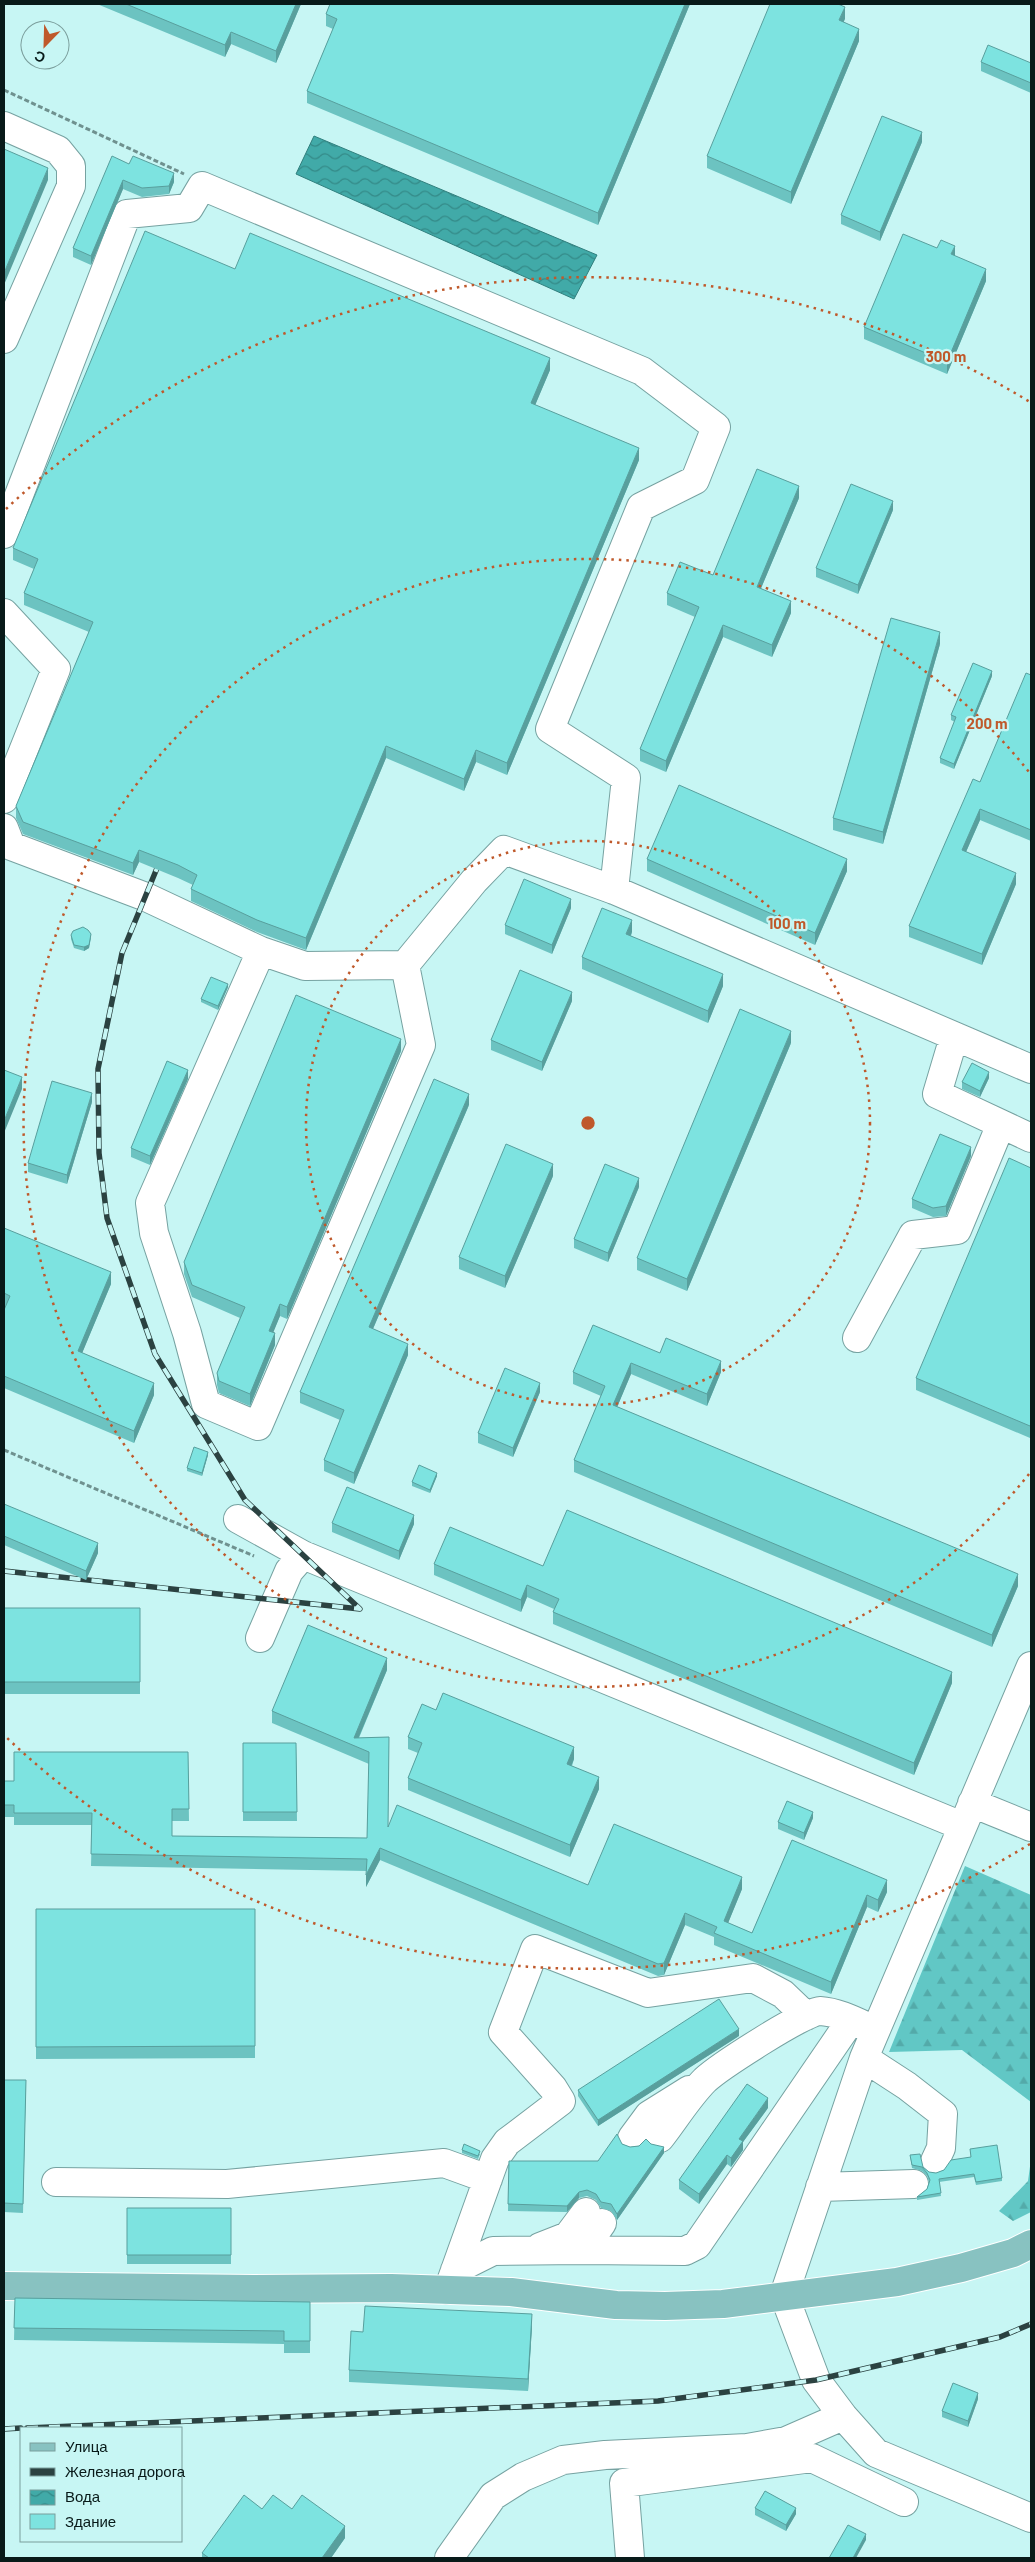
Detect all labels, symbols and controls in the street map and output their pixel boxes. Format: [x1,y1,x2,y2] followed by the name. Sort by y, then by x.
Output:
[20,20,70,70] north arrow
[32,48,48,67] text: С
[926,347,966,365] text: 300 m
[966,714,1008,732] text: 200 m
[768,914,806,932] text: 100 m
[579,1114,597,1132] centre of rings
[20,2427,182,2542] legend
[65,2437,108,2455] text: Улица
[65,2462,186,2480] text: Железная дорога
[65,2487,101,2505] text: Вода
[65,2512,116,2530] text: Здание

